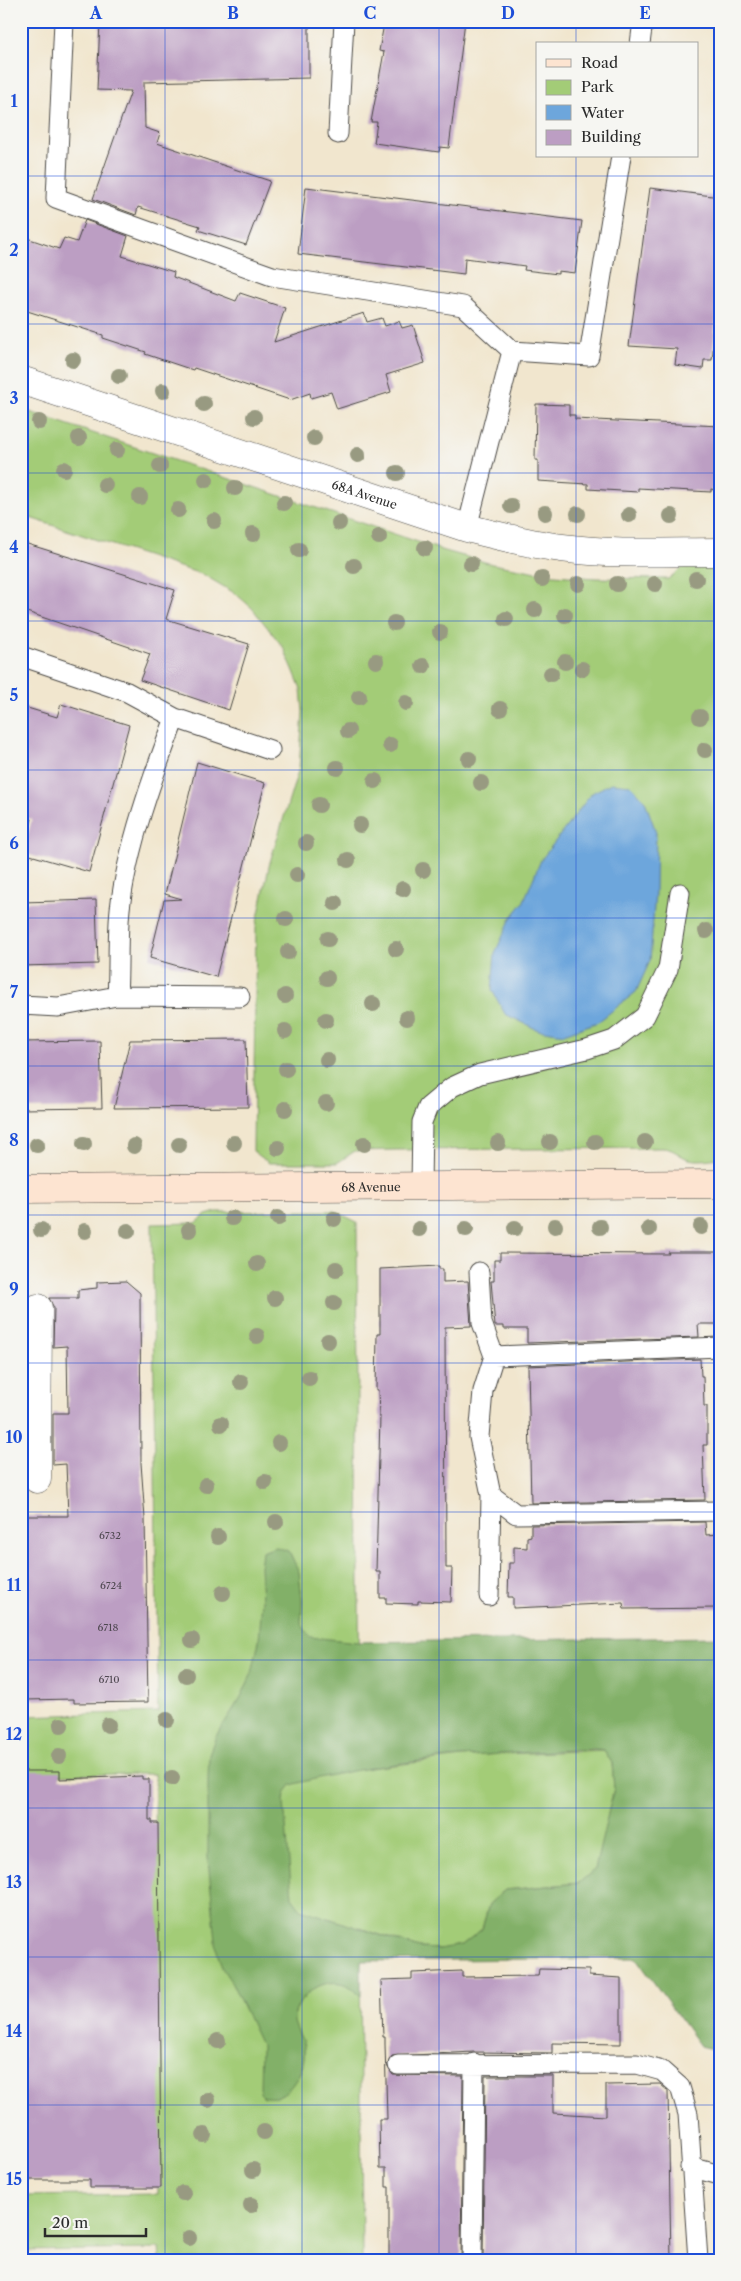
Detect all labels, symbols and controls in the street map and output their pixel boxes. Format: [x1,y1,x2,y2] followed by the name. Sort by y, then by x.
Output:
[89,3,103,23] text: A
[227,3,239,23] text: B
[364,3,376,23] text: C
[501,3,515,23] text: D
[639,3,651,23] text: E
[536,42,698,158] legend
[581,53,618,72] text: Road
[581,77,615,96] text: Park
[10,91,18,111] text: 1
[580,103,625,122] text: Water
[581,127,641,146] text: Building
[9,240,19,260] text: 2
[9,388,19,408] text: 3
[330,476,399,512] street label: 68A Avenue
[9,537,19,557] text: 4
[10,685,19,705] text: 5
[9,833,19,853] text: 6
[10,982,19,1002] text: 7
[9,1130,19,1150] text: 8
[341,1179,401,1194] street label: 68 Avenue
[9,1279,19,1299] text: 9
[5,1427,23,1447] text: 10
[99,1529,121,1542] house number: 6732
[7,1575,22,1595] text: 11
[100,1579,122,1592] house number: 6724
[98,1621,118,1634] house number: 6718
[98,1673,120,1686] house number: 6710
[6,1724,22,1744] text: 12
[6,1872,22,1892] text: 13
[6,2021,22,2041] text: 14
[6,2169,22,2189] text: 15
[45,2206,146,2238] scale bar
[52,2213,88,2232] text: 20 m

